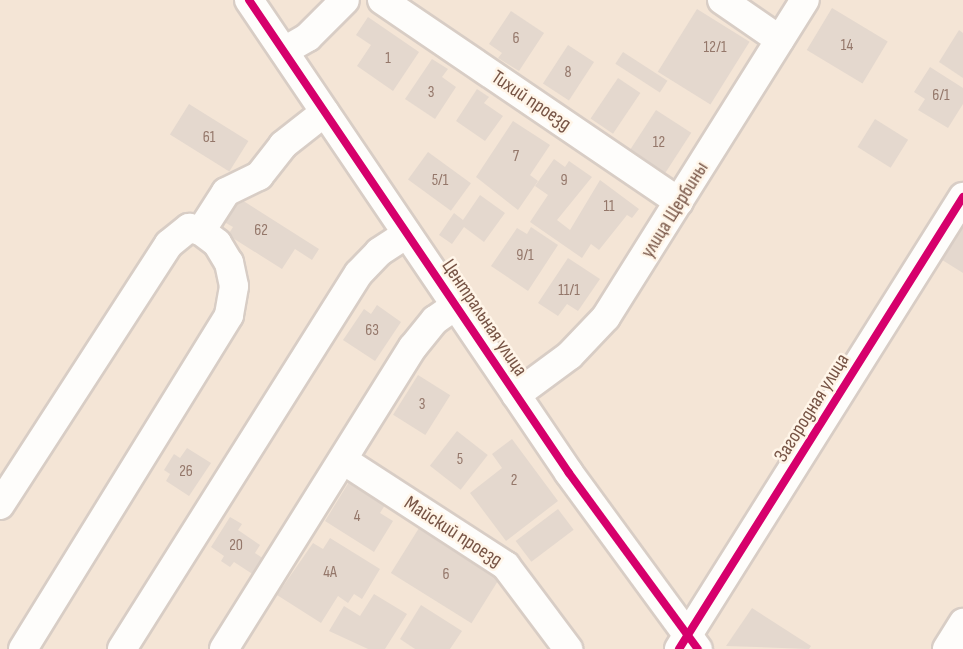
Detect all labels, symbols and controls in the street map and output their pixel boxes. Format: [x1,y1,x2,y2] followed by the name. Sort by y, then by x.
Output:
[512,29,520,49] house number: 6
[841,36,853,56] house number: 14
[704,38,726,58] house number: 12/1
[385,49,391,69] house number: 1
[564,63,572,83] house number: 8
[487,66,575,136] street label: Тихий проезд
[428,83,434,103] house number: 3
[932,86,950,106] house number: 6/1
[203,128,215,148] house number: 61
[653,133,665,153] house number: 12
[513,147,519,167] house number: 7
[636,158,714,262] street label: улица Щербины
[432,171,448,191] house number: 5/1
[560,171,568,191] house number: 9
[603,197,615,217] house number: 11
[254,221,268,241] house number: 62
[516,246,534,266] house number: 9/1
[436,255,532,381] street label: Центральная улица
[558,281,580,301] house number: 11/1
[365,321,379,341] house number: 63
[769,349,855,467] street label: Загородная улица
[419,395,425,415] house number: 3
[457,450,463,470] house number: 5
[179,462,193,482] house number: 26
[511,471,517,491] house number: 2
[399,491,507,573] street label: Майский проезд
[354,507,360,527] house number: 4
[229,536,243,556] house number: 20
[323,563,337,583] house number: 4А
[442,565,450,585] house number: 6

